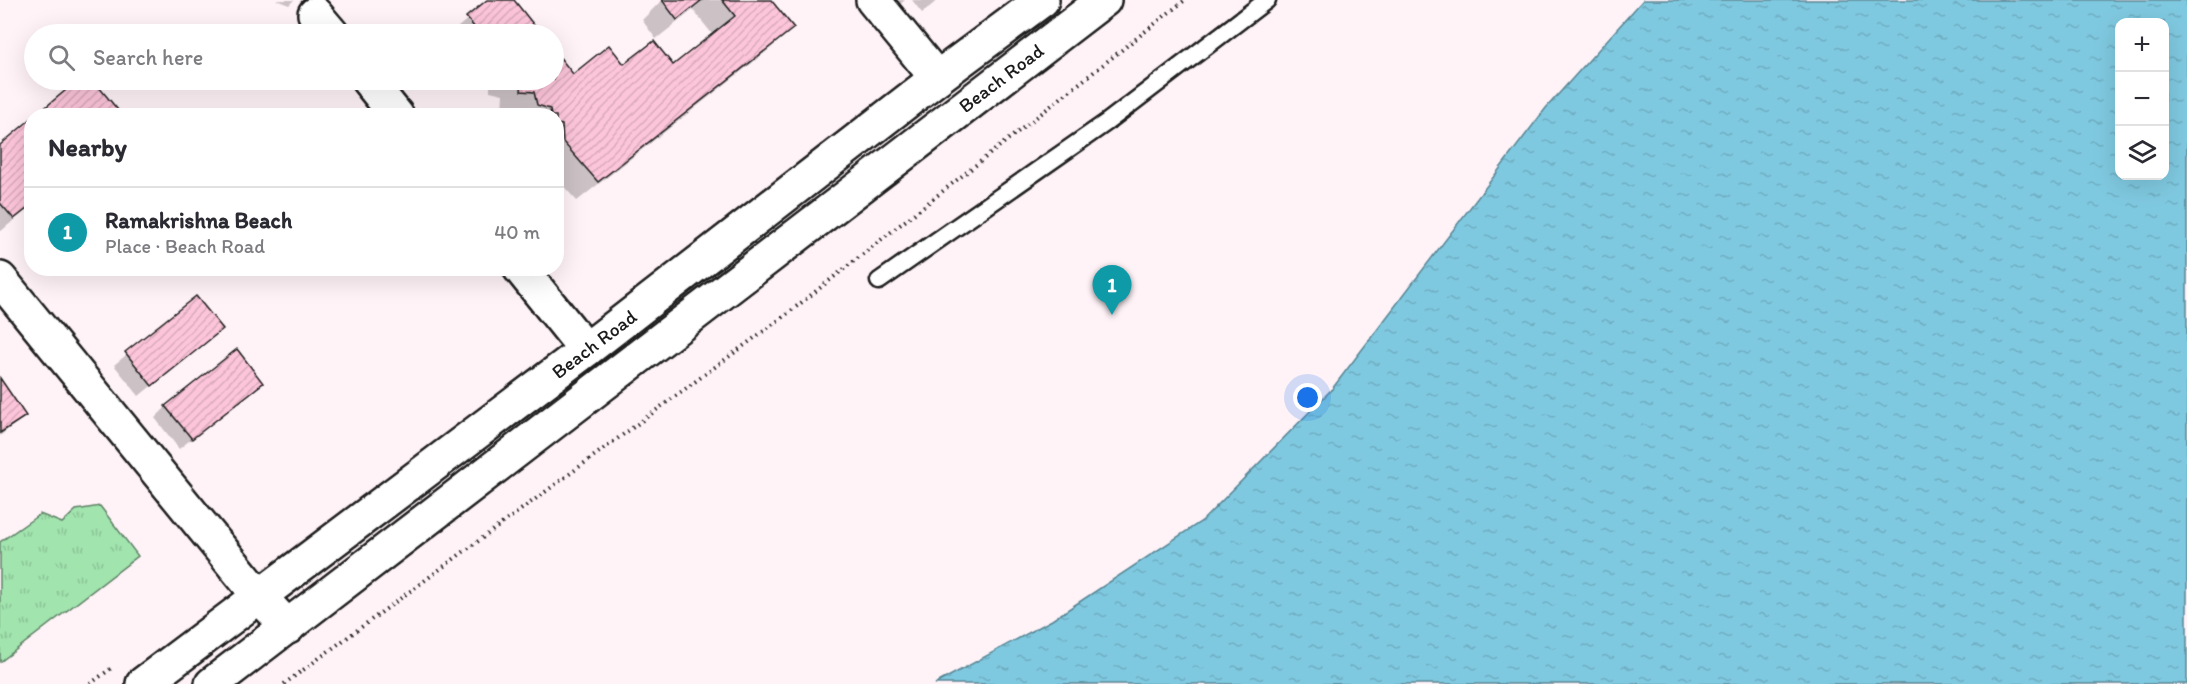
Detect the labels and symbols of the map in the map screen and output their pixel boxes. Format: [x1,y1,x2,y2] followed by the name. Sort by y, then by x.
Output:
[954,38,1048,118] street label: Beach Road
[1092,266,1132,315] pin: 1
[547,304,641,384] street label: Beach Road
[1293,383,1322,412] your location

